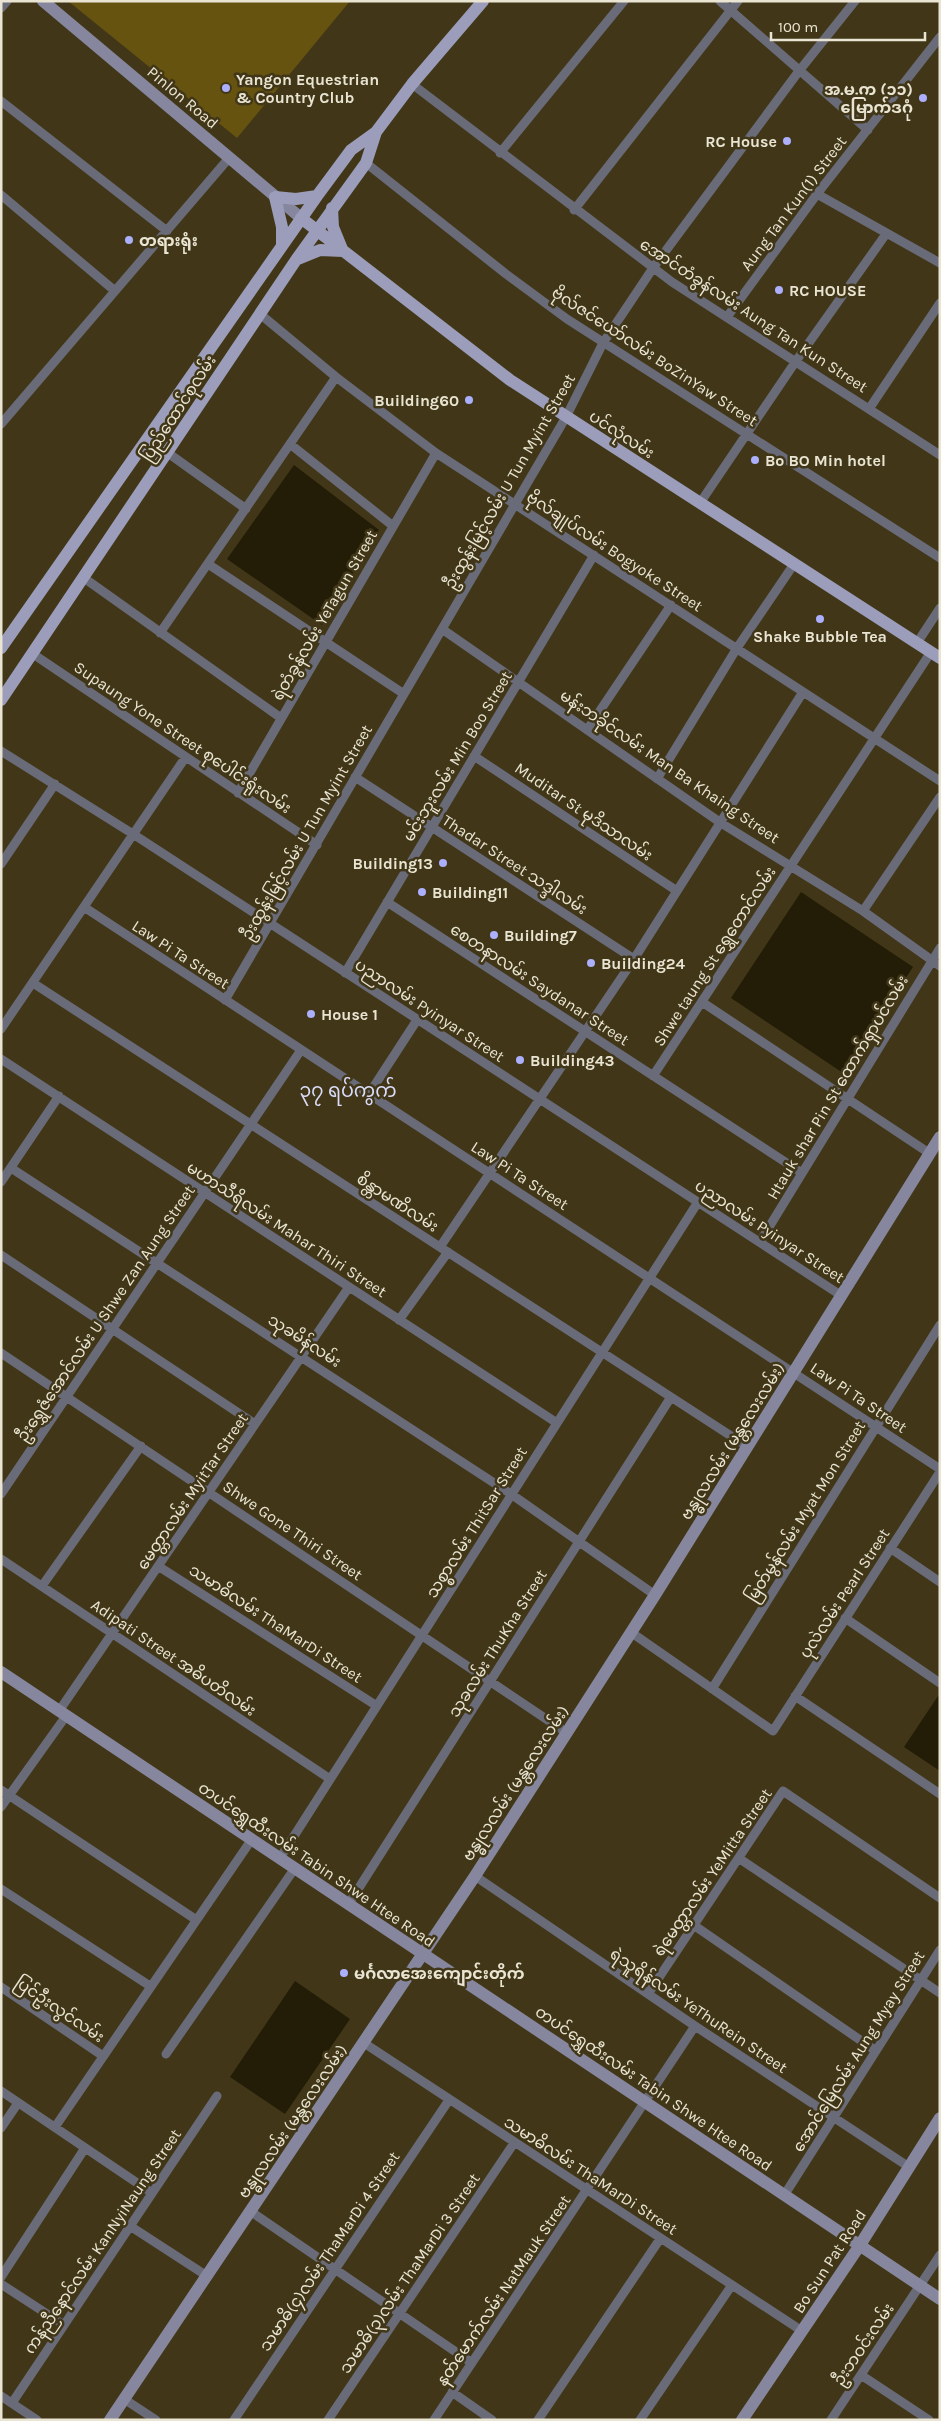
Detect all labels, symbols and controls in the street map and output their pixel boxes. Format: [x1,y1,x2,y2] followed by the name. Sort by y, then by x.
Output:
[771,10,925,42] scale bar
[778,18,818,36] text: 100 m
[143,62,222,133] street label: Pinlon Road
[236,70,379,107] place label: Yangon Equestrian & Country Club
[824,80,913,121] place label: အ.မ.က (၁၁) မြောက်ဒဂုံ
[220,82,232,94] marker: Yangon Equestrian & Country Club
[917,92,929,104] marker: အ.မ.က (၁၁) မြောက်ဒဂုံ
[705,132,777,151] place label: RC House
[737,132,850,274] street label: Aung Tan Kun(1) Street
[781,135,793,147] marker: RC House
[139,231,198,254] place label: တရားရုံး
[634,233,872,400] street label: အောင်တံခွန်လမ်း Aung Tan Kun Street
[123,234,135,246] marker: တရားရုံး
[546,281,762,434] street label: ဗိုလ်ဇင်ယော်လမ်း BoZinYaw Street
[789,281,866,300] place label: RC HOUSE
[773,284,785,296] marker: RC HOUSE
[135,350,224,468] street label: ပြည်ထောင်စုလမ်း
[438,369,582,594] street label: ဦးထွန်းမြင့်လမ်း U Tun Myint Street
[374,391,459,410] place label: Building60
[463,394,475,406] marker: Building60
[583,405,659,467] street label: ပင်လုံလမ်း
[765,451,886,470] place label: Bo BO Min hotel
[749,454,761,466] marker: Bo BO Min hotel
[520,486,707,620] street label: ဗိုလ်ချုပ်လမ်း Bogyoke Street
[266,526,385,706] street label: ရဲတံခွန်လမ်း YeTagun Street
[814,613,826,625] marker: Shake Bubble Tea
[753,627,887,646] place label: Shake Bubble Tea
[68,656,296,822] street label: Supaung Yone Street စုပေါင်းရုံးလမ်း
[397,667,520,847] street label: မင်းဘူးလမ်း Min Boo Street
[554,684,784,851] street label: မန်းဘခိုင်လမ်း Man Ba Khaing Street
[235,720,379,945] street label: ဦးထွန်းမြင့်လမ်း U Tun Myint Street
[508,757,657,869] street label: Muditar St မုဒိသာလမ်း
[436,809,592,922] street label: Thadar Street သဒ္ဒါလမ်း
[352,854,433,873] place label: Building13
[437,857,449,869] marker: Building13
[648,862,783,1052] street label: Shwe taung St ရွှေတောင်လမ်း
[432,883,508,902] place label: Building11
[416,886,428,898] marker: Building11
[128,916,233,993] street label: Law Pi Ta Street
[445,918,634,1053] street label: စေတနာလမ်း Saydanar Street
[504,926,577,945] place label: Building7
[488,929,500,941] marker: Building7
[349,953,509,1069] street label: ပညာလမ်း Pyinyar Street
[601,954,686,973] place label: Building24
[585,957,597,969] marker: Building24
[761,971,916,1205] street label: Htauk shar Pin St ထောက်ရှာပင်လမ်း
[321,1005,378,1024] place label: House 1
[305,1008,317,1020] marker: House 1
[530,1051,614,1070] place label: Building43
[514,1054,526,1066] marker: Building43
[299,1076,397,1106] district label: ၃၇ ရပ်ကွက်
[467,1137,572,1214] street label: Law Pi Ta Street
[181,1156,391,1305] street label: မဟာသီရိလမ်း Mahar Thiri Street
[351,1167,443,1239] street label: စိန္တာမဏိလမ်း
[689,1174,849,1290] street label: ပညာလမ်း Pyinyar Street
[11,1180,202,1447] street label: ဦးရွှေဇံအောင်လမ်း U Shwe Zan Aung Street
[262,1308,346,1375] street label: သုခမိန်လမ်း
[675,1358,792,1526] street label: ဗန္ဓုလလမ်း (မန္တလေးလမ်း)
[807,1358,911,1437] street label: Law Pi Ta Street
[131,1408,255,1575] street label: မေတ္တာလမ်း MyitTar Street
[740,1416,872,1607] street label: မြတ်မွန်လမ်း Myat Mon Street
[420,1442,534,1604] street label: သစ္စာလမ်း ThitSar Street
[219,1477,366,1584] street label: Shwe Gone Thiri Street
[794,1524,898,1664] street label: ပုလဲလမ်း Pearl Street
[186,1559,367,1687] street label: သမာဓိလမ်း ThaMarDi Street
[443,1565,555,1723] street label: သုခလမ်း ThuKha Street
[88,1593,261,1720] street label: Adipati Street အဓိပတိလမ်း
[456,1701,576,1867] street label: ဗန္ဓုလလမ်း (မန္တလေးလမ်း)
[192,1776,440,1954] street label: တပင်ရွှေထီးလမ်း Tabin Shwe Htee Road
[648,1784,779,1962] street label: ရဲမေတ္တာလမ်း YeMitta Street
[604,1942,792,2081] street label: ရဲသူရိန်လမ်း YeThuRein Street
[787,1946,932,2157] street label: အောင်မြေလမ်း Aung Myay Street
[354,1962,525,1987] place label: မင်္ဂလာအေးကျောင်းတိုက်
[338,1967,350,1979] marker: မင်္ဂလာအေးကျောင်းတိုက်
[9,1971,109,2050] street label: ပြင်ဦးလွင်လမ်း
[529,2000,777,2178] street label: တပင်ရွှေထီးလမ်း Tabin Shwe Htee Road
[232,2040,355,2204] street label: ဗန္ဓုလလမ်း (မန္တလေးလမ်း)
[501,2111,682,2239] street label: သမာဓိလမ်း ThaMarDi Street
[18,2124,188,2359] street label: ကန်ညီနောင်လမ်း KanNyiNaung Street
[254,2147,407,2357] street label: သမာဓိ(၄)လမ်း ThaMarDi 4 Street
[334,2168,487,2379] street label: သမာဓိ(၃)လမ်း ThaMarDi 3 Street
[431,2190,578,2391] street label: နတ်မောက်လမ်း NatMauk Street
[789,2206,870,2317] street label: Bo Sun Pat Road
[827,2298,901,2391] street label: ဦးဘဝင်းလမ်း

